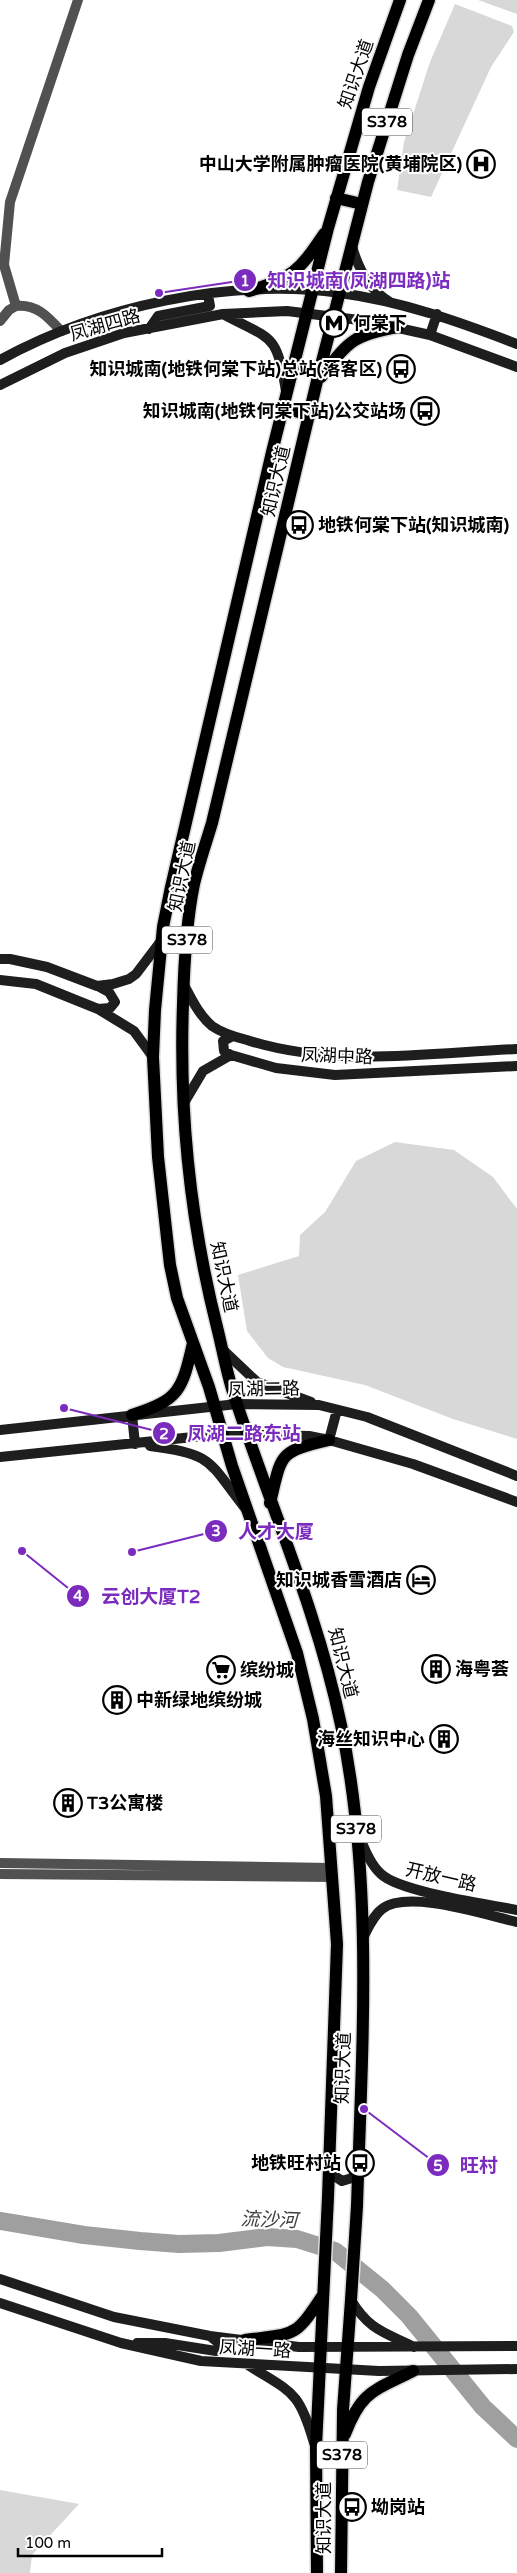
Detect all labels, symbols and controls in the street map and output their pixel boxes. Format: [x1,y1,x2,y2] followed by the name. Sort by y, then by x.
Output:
[334,36,378,112] street label: 知识大道
[362,108,412,136] road number: S378
[466,149,496,179] hospital icon: 中山大学附属肿瘤医院(黄埔院区)
[199,153,462,175] place label: 中山大学附属肿瘤医院(黄埔院区)
[232,263,460,297] callout: 知识城南(凤湖四路)站
[268,270,450,292] text: 知识城南(凤湖四路)站
[240,272,250,290] text: 1
[67,305,143,345] street label: 凤湖四路
[319,308,349,338] metro station icon: 何棠下
[353,312,407,334] place label: 何棠下
[386,354,416,384] bus stop icon: 知识城南(地铁何棠下站)总站(落客区)
[90,358,382,380] place label: 知识城南(地铁何棠下站)总站(落客区)
[410,396,440,426] bus stop icon: 知识城南(地铁何棠下站)公交站场
[143,400,406,422] place label: 知识城南(地铁何棠下站)公交站场
[257,443,295,519] street label: 知识大道
[284,510,314,540] bus stop icon: 地铁何棠下站(知识城南)
[318,514,510,536] place label: 地铁何棠下站(知识城南)
[164,838,200,914] street label: 知识大道
[162,926,212,954] road number: S378
[301,1044,373,1068] street label: 凤湖中路
[206,1239,242,1315] street label: 知识大道
[228,1377,300,1401] street label: 凤湖二路
[152,1416,311,1450] callout: 凤湖二路东站
[187,1423,301,1445] text: 凤湖二路东站
[159,1425,169,1443] text: 2
[203,1514,324,1548] callout: 人才大厦
[238,1521,314,1543] text: 人才大厦
[211,1522,221,1540] text: 3
[406,1565,436,1595] hotel icon: 知识城香雪酒店
[276,1569,402,1591] place label: 知识城香雪酒店
[66,1579,210,1613] callout: 云创大厦T2
[101,1586,201,1608] text: 云创大厦T2
[73,1587,83,1605] text: 4
[324,1625,362,1701] street label: 知识大道
[421,1654,451,1684] building icon: 海粤荟
[206,1655,236,1685] supermarket icon: 缤纷城
[455,1658,509,1680] place label: 海粤荟
[240,1659,294,1681] place label: 缤纷城
[102,1685,132,1715] building icon: 中新绿地缤纷城
[136,1689,262,1711] place label: 中新绿地缤纷城
[429,1724,459,1754] building icon: 海丝知识中心
[317,1728,425,1750] place label: 海丝知识中心
[53,1788,83,1818] building icon: T3公寓楼
[86,1792,163,1814] place label: T3公寓楼
[331,1816,381,1842] road number: S378
[403,1858,479,1896] street label: 开放一路
[331,2032,355,2104] street label: 知识大道
[345,2148,375,2178] bus stop icon: 地铁旺村站
[425,2148,508,2182] callout: 旺村
[251,2152,341,2174] place label: 地铁旺村站
[460,2155,498,2177] text: 旺村
[433,2157,443,2175] text: 5
[240,2208,302,2232] water label: 流沙河
[218,2336,292,2362] street label: 凤湖一路
[317,2442,367,2468] road number: S378
[313,2482,335,2554] street label: 知识大道
[337,2492,367,2522] bus stop icon: 坳岗站
[371,2496,425,2518] place label: 坳岗站
[18,2526,161,2558] scale bar
[25,2534,71,2552] text: 100 m

